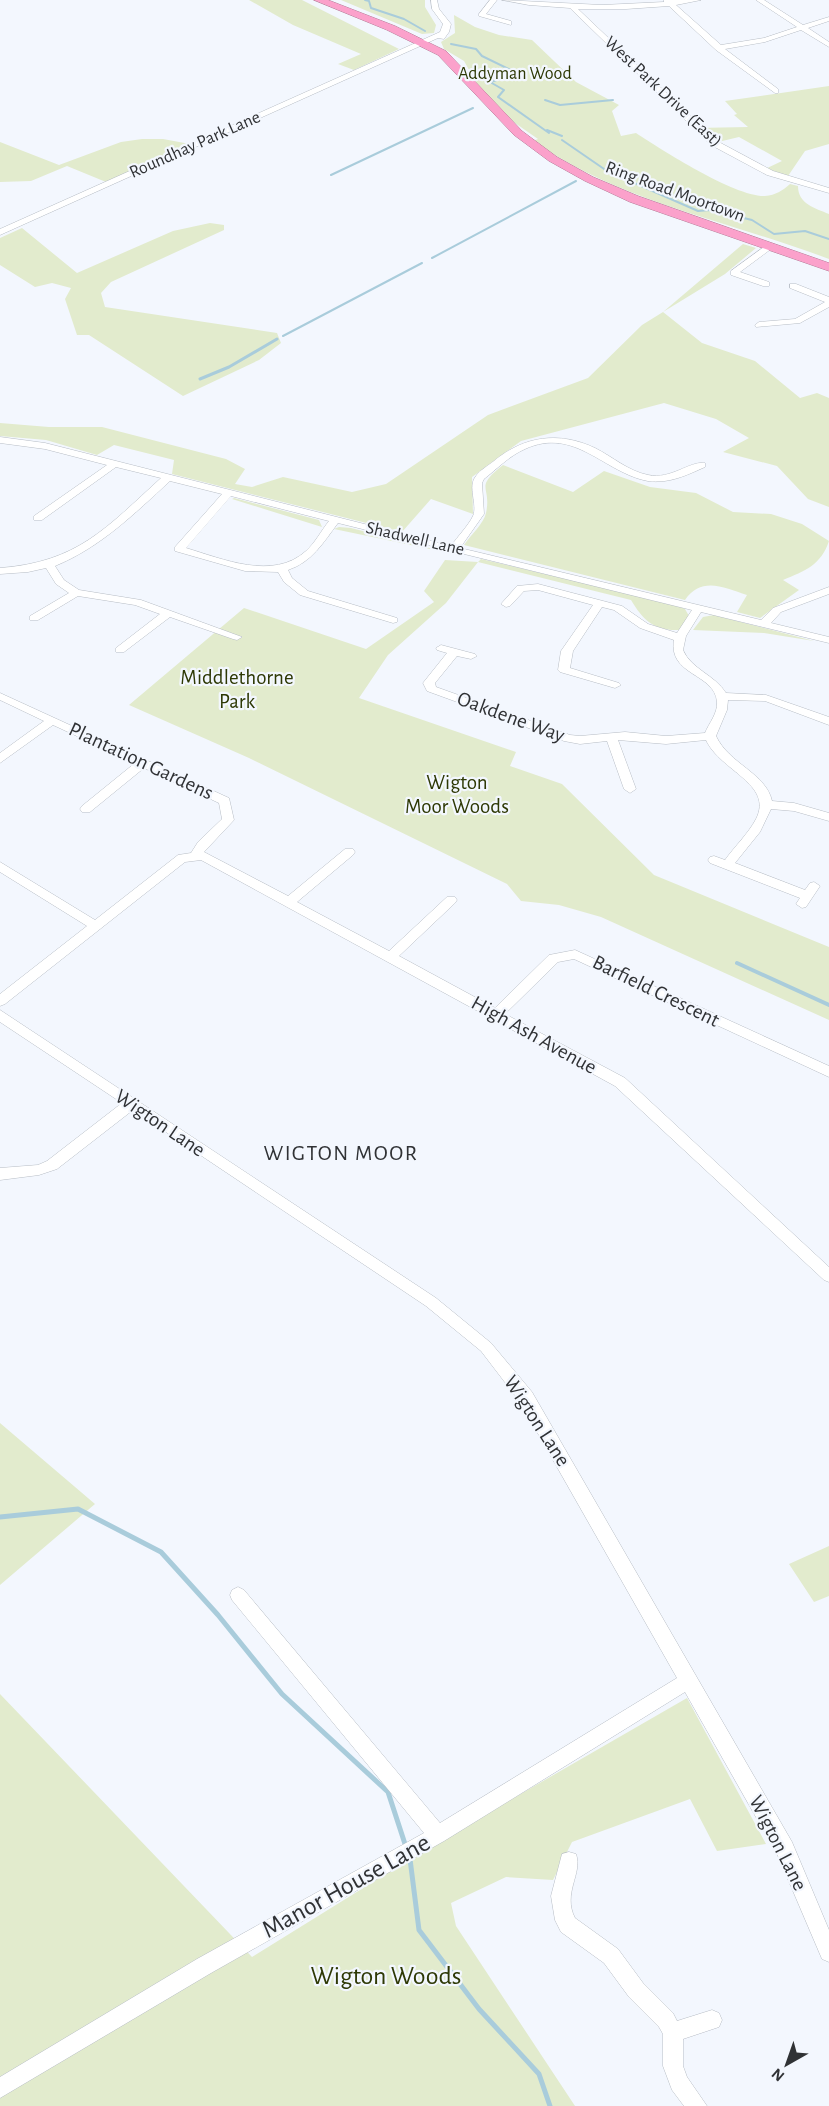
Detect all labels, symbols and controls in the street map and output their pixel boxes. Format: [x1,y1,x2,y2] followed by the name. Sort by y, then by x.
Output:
[601,33,725,151] street label: West Park Drive (East)
[458,65,572,83] park label: Addyman Wood
[127,108,263,182] street label: Roundhay Park Lane
[603,158,747,226] street label: Ring Road Moortown
[364,519,466,559] street label: Shadwell Lane
[180,667,294,712] park label: Middlethorne Park
[454,688,568,746] street label: Oakdene Way
[65,718,217,804] street label: Plantation Gardens
[405,772,509,817] park label: Wigton Moor Woods
[589,951,723,1031] street label: Barfield Crescent
[468,992,600,1078] street label: High Ash Avenue
[111,1085,209,1161] street label: Wigton Lane
[264,1142,418,1164] district label: WIGTON MOOR
[500,1372,574,1470] street label: Wigton Lane
[745,1792,811,1894] street label: Wigton Lane
[258,1829,434,1943] street label: Manor House Lane
[310,1963,462,1989] park label: Wigton Woods
[757,2034,817,2094] north arrow
[769,2065,787,2084] text: N

